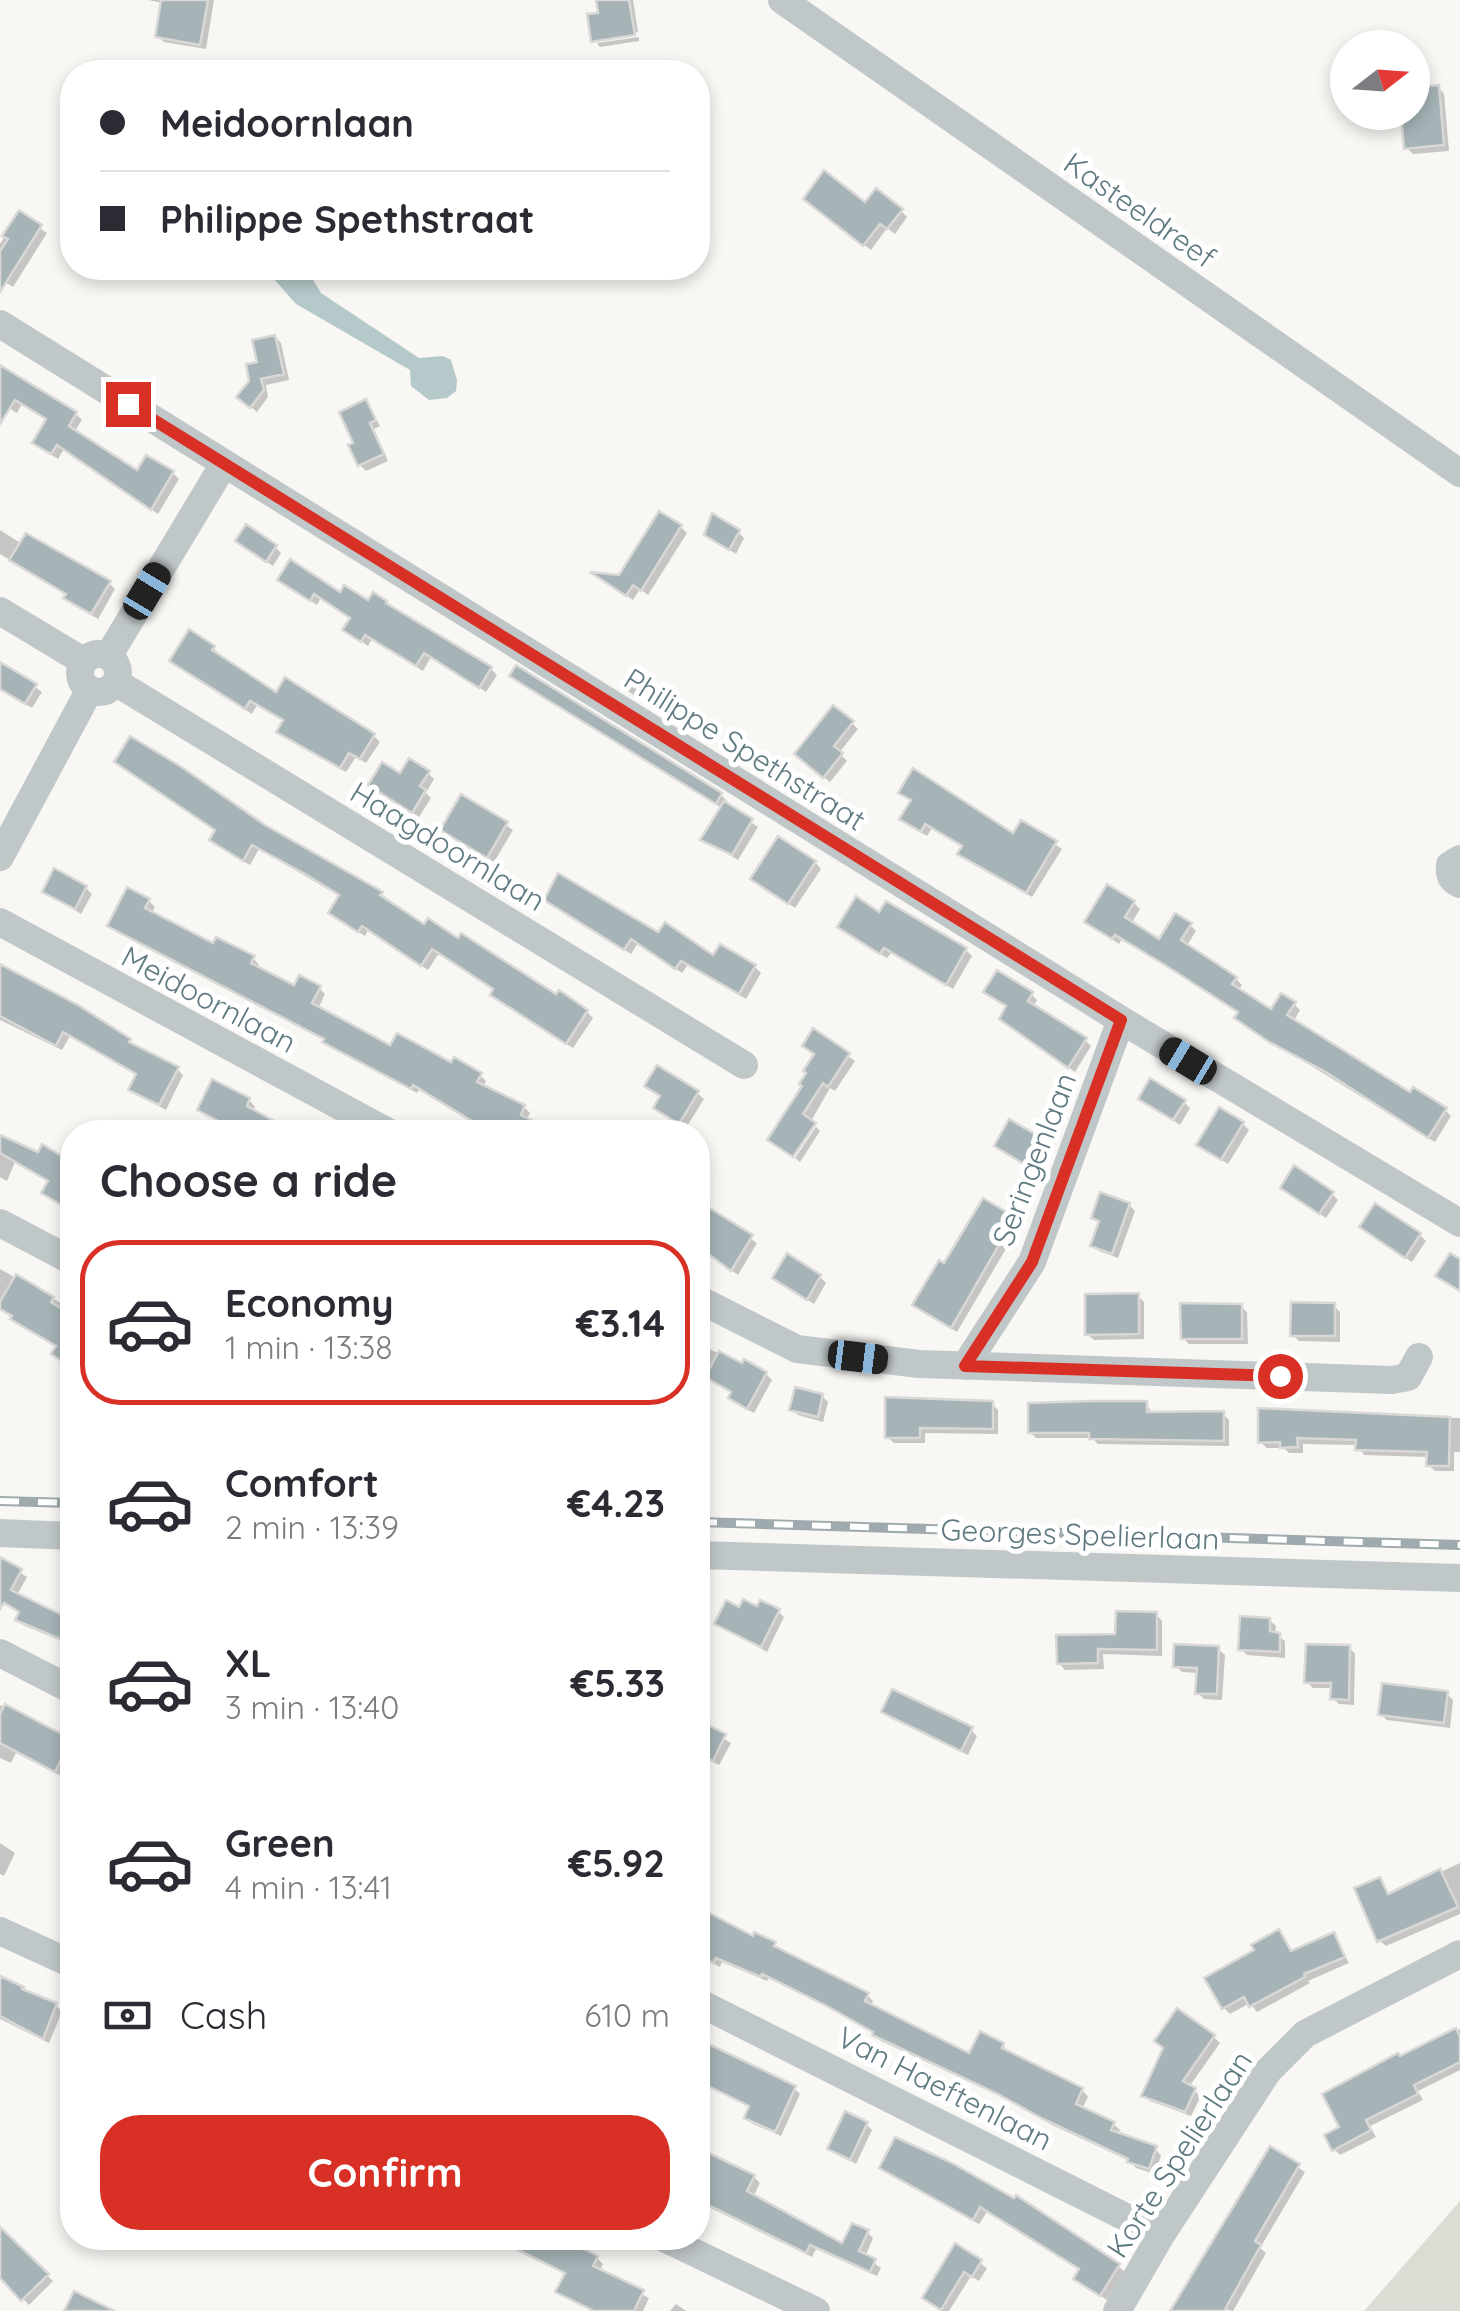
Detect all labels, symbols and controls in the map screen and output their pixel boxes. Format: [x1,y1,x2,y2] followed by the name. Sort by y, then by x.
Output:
[1330,30,1430,130] north arrow
[1330,30,1430,130] map controls
[160,99,414,147] text: Meidoornlaan
[1057,144,1223,276] street label: Kasteeldreef
[160,195,535,243] text: Philippe Spethstraat
[106,382,151,427] route end
[119,558,175,624] car
[617,659,873,839] street label: Philippe Spethstraat
[344,773,552,919] street label: Haagdoornlaan
[115,937,303,1061] street label: Meidoornlaan
[1155,1033,1221,1089] car
[984,1067,1084,1251] street label: Seringenlaan
[100,1152,397,1208] text: Choose a ride
[105,1278,195,1368] icon: car
[225,1279,394,1327] text: Economy
[576,1299,665,1347] text: €3.14
[225,1327,392,1367] text: 1 min · 13:38
[826,1338,890,1376] car
[1258,1354,1303,1399] route start
[105,1458,195,1548] icon: car
[225,1459,379,1507] text: Comfort
[567,1479,665,1527] text: €4.23
[225,1507,399,1547] text: 2 min · 13:39
[940,1510,1220,1558] street label: Georges Spelierlaan
[105,1638,195,1728] icon: car
[225,1639,271,1687] text: XL
[571,1659,665,1707] text: €5.33
[225,1687,399,1727] text: 3 min · 13:40
[105,1818,195,1908] icon: car
[225,1819,335,1867] text: Green
[568,1839,665,1887] text: €5.92
[225,1867,392,1907] text: 4 min · 13:41
[100,1988,155,2043] icon: cash
[180,1991,267,2039] text: Cash
[584,1995,670,2035] text: 610 m
[831,2017,1059,2159] street label: Van Haeftenlaan
[1098,2043,1260,2265] street label: Korte Spelierlaan
[100,2115,670,2230] button: Confirm

